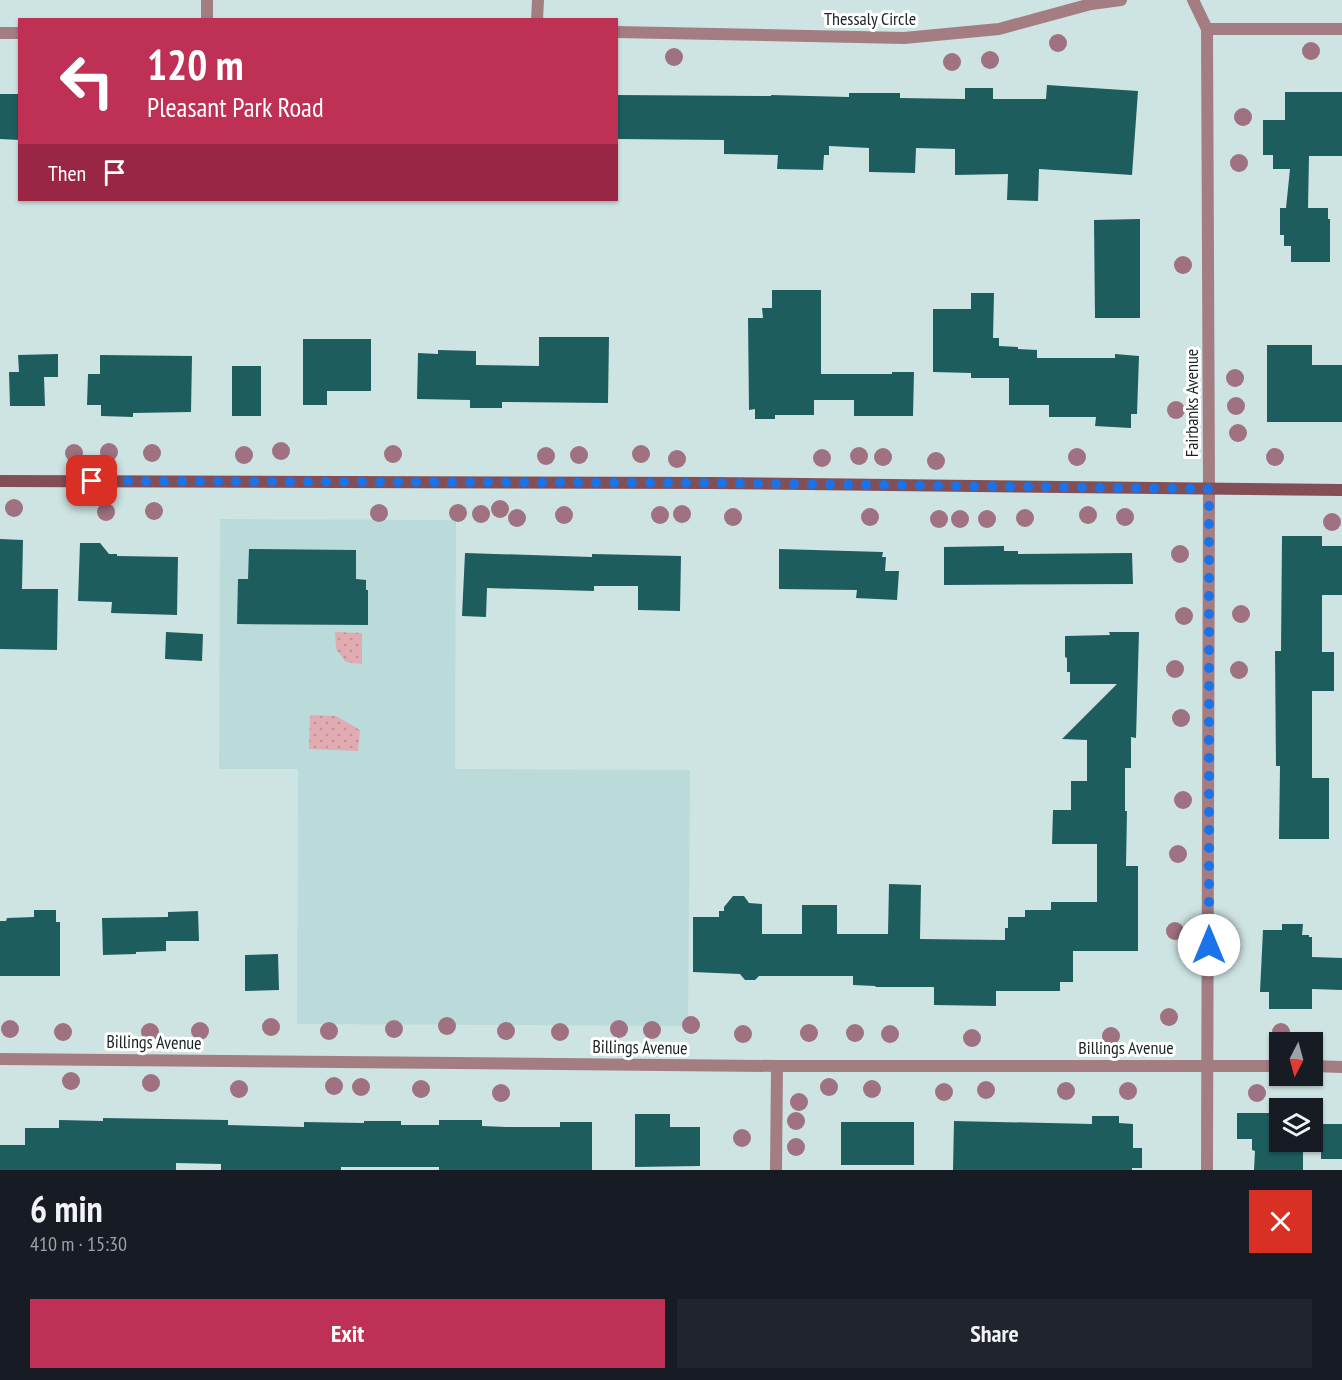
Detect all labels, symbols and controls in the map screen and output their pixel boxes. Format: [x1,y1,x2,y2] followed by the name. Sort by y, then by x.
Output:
[824,7,916,30] street label: Thessaly Circle
[147,37,244,92] text: 120 m
[48,42,126,120] icon: left
[147,90,324,124] text: Pleasant Park Road
[98,156,131,189] icon: arrive
[48,159,86,187] text: Then
[1180,349,1203,457] street label: Fairbanks Avenue
[66,455,117,506] pin
[75,464,108,497] icon: arrive
[1177,913,1241,977] position arrow
[106,1030,202,1054] street label: Billings Avenue
[1269,1032,1323,1086] north arrow
[1269,1032,1323,1152] map controls
[592,1035,688,1059] street label: Billings Avenue
[1078,1036,1174,1059] street label: Billings Avenue
[1269,1098,1323,1152] button: layers
[30,1185,103,1232] text: 6 min
[1249,1190,1312,1253] button: close
[30,1231,127,1257] text: 410 m · 15:30
[30,1299,665,1368] button: Exit
[677,1299,1312,1368] button: Share

